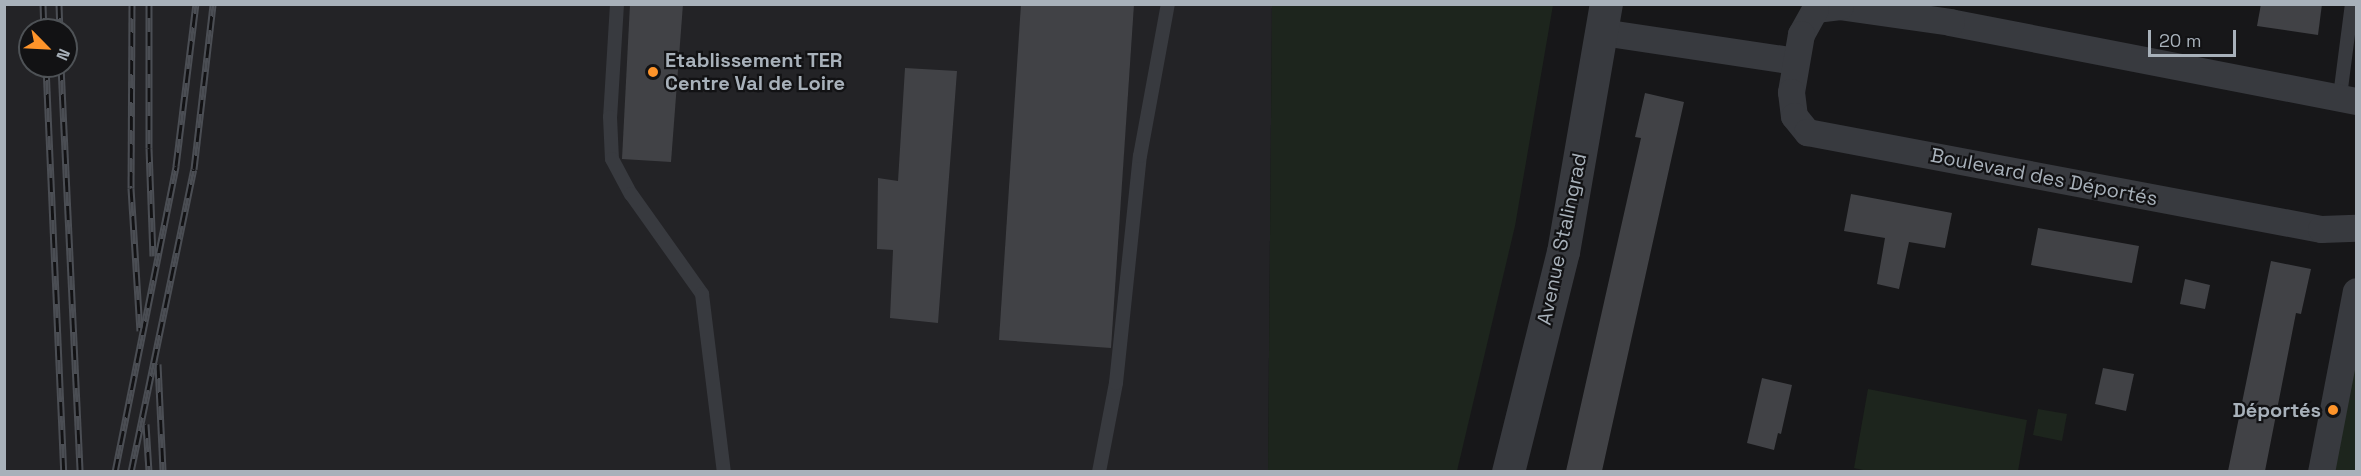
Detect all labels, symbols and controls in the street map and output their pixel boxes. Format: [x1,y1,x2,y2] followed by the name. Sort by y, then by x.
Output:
[18,18,78,78] north arrow
[2151,18,2240,56] scale bar
[2159,29,2202,52] text: 20 m
[51,46,75,64] text: N
[665,48,845,95] place label: Etablissement TER Centre Val de Loire
[646,65,660,79] marker: Etablissement TER Centre Val de Loire
[1928,143,2160,211] street label: Boulevard des Déportés
[1532,151,1592,327] street label: Avenue Stalingrad
[2232,398,2321,422] place label: Déportés
[2326,403,2340,417] marker: Déportés

